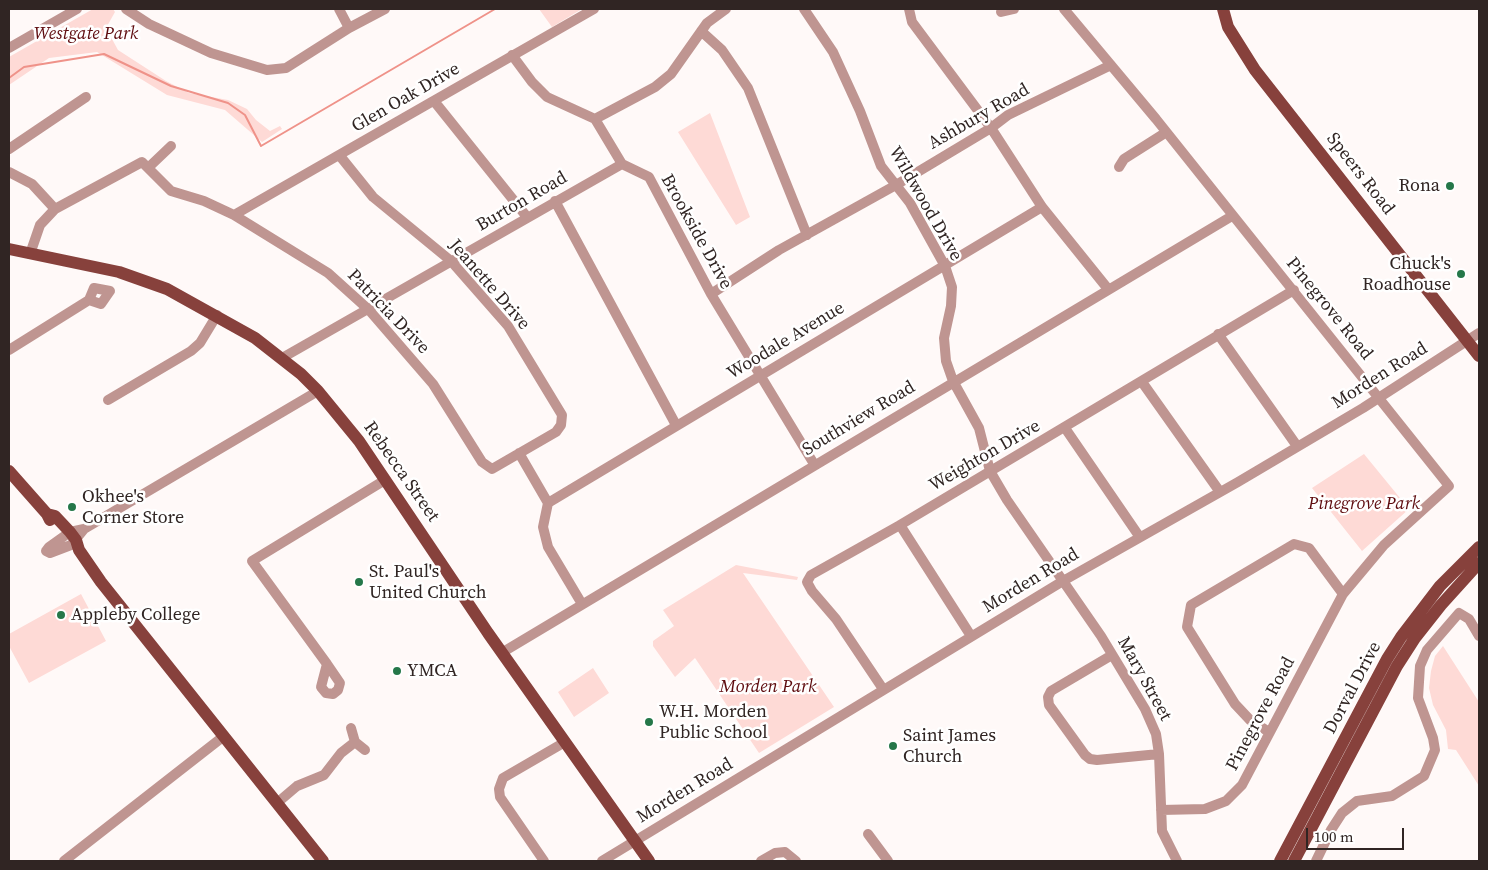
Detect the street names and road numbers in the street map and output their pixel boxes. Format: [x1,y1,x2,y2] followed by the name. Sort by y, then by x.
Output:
[348,58,464,138] street label: Glen Oak Drive
[925,79,1033,155] street label: Ashbury Road
[1321,129,1399,219] street label: Speers Road
[883,143,967,265] street label: Wildwood Drive
[473,167,571,237] street label: Burton Road
[655,171,737,293] street label: Brookside Drive
[444,235,534,335] street label: Jeanette Drive
[1281,253,1377,365] street label: Pinegrove Road
[342,265,434,359] street label: Patricia Drive
[724,298,848,384] street label: Woodale Avenue
[1328,338,1432,414] street label: Morden Road
[799,377,919,461] street label: Southview Road
[926,415,1044,497] street label: Weighton Drive
[358,418,444,526] street label: Rebecca Street
[979,544,1083,618] street label: Morden Road
[1112,633,1176,725] street label: Mary Street
[1320,638,1386,738] street label: Dorval Drive
[1222,653,1300,775] street label: Pinegrove Road
[633,754,737,828] street label: Morden Road

